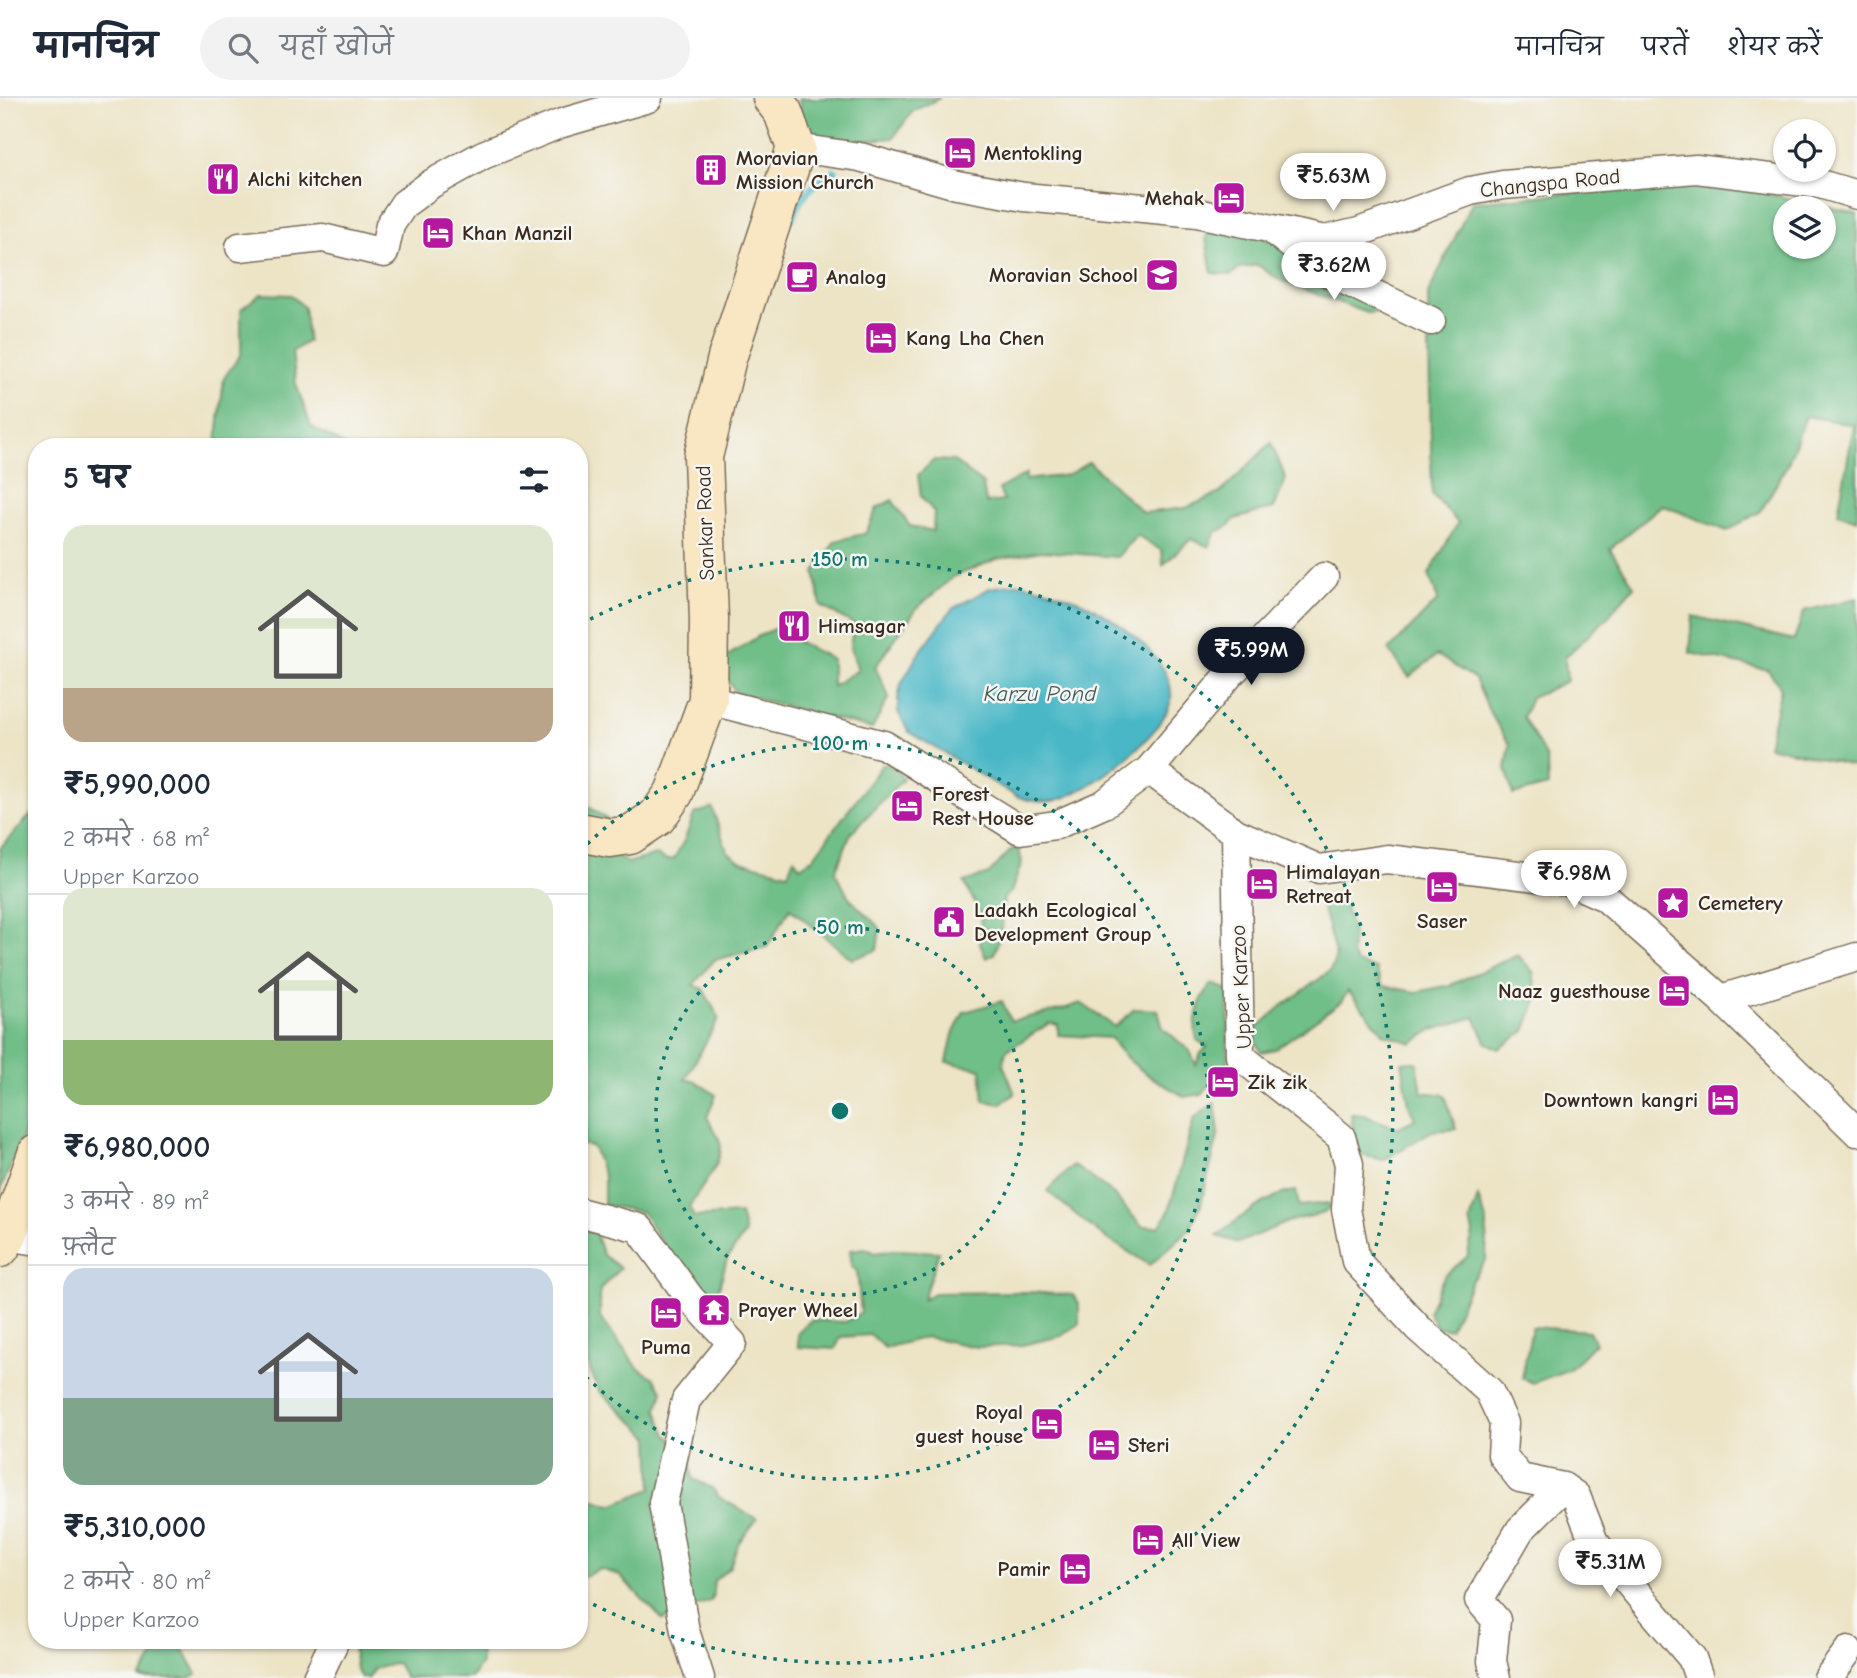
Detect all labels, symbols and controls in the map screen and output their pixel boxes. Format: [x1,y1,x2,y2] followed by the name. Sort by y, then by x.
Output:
[200,17,690,80] search box
[35,27,158,65] text: मानचित्र
[224,29,262,67] icon: search
[280,32,394,62] text: यहाँ खोजें
[1516,33,1604,61] text: मानचित्र
[1642,33,1689,61] text: परतें
[1727,33,1822,61] text: शेयर करें
[1773,119,1836,259] map controls
[1773,119,1836,182] button: locate
[941,134,979,172] hotel icon: Mentokling
[984,141,1083,165] place label: Mentokling
[736,146,874,194] place label: Moravian Mission Church
[692,151,730,189] building icon: Moravian Mission Church
[1276,153,1390,213] pin: ₹5.63M
[204,160,242,198] restaurant icon: Alchi kitchen
[1296,162,1370,189] text: ₹5.63M
[1479,164,1621,202] street label: Changspa Road
[248,167,362,191] place label: Alchi kitchen
[1210,179,1248,217] hotel icon: Mehak
[1145,186,1205,210] place label: Mehak
[1773,196,1836,259] button: layers
[419,214,457,252] hotel icon: Khan Manzil
[462,221,573,245] place label: Khan Manzil
[1277,242,1391,302] pin: ₹3.62M
[1297,251,1371,278] text: ₹3.62M
[1143,256,1181,294] school or university icon: Moravian School
[783,258,821,296] cafe icon: Analog
[989,263,1138,287] place label: Moravian School
[826,265,887,289] place label: Analog
[862,319,900,357] hotel icon: Kang Lha Chen
[906,326,1044,350] place label: Kang Lha Chen
[63,461,130,496] text: 5 घर
[515,461,553,499] icon: filters
[691,465,719,581] street label: Sankar Road
[812,547,868,571] text: 150 m
[245,571,371,697] icon: home
[775,607,813,645] restaurant icon: Himsagar
[818,614,906,638] place label: Himsagar
[1194,628,1308,687] pin: ₹5.99M
[1214,636,1288,663] text: ₹5.99M
[983,680,1097,707] water label: Karzu Pond
[812,731,868,755] text: 100 m
[63,767,211,802] text: ₹5,990,000
[932,782,1034,830] place label: Forest Rest House
[888,787,926,825] hotel icon: Forest Rest House
[63,825,209,852] text: 2 कमरे · 68 m²
[1517,850,1631,910] pin: ₹6.98M
[1537,859,1611,886] text: ₹6.98M
[1286,860,1380,908] place label: Himalayan Retreat
[63,863,199,890] text: Upper Karzoo
[1243,865,1281,903] hotel icon: Himalayan Retreat
[1423,868,1461,906] hotel icon: Saser
[1654,884,1692,922] place icon: Cemetery
[1698,891,1783,915] place label: Cemetery
[974,898,1152,946] place label: Ladakh Ecological Development Group
[930,903,968,941] public building icon: Ladakh Ecological Development Group
[1417,909,1467,933] place label: Saser
[816,915,864,939] text: 50 m
[1226,924,1256,1050] street label: Upper Karzoo
[245,933,371,1059] icon: home
[1655,972,1693,1010] hotel icon: Naaz guesthouse
[1498,979,1650,1003] place label: Naaz guesthouse
[1204,1063,1242,1101] hotel icon: Zik zik
[1248,1070,1308,1094] place label: Zik zik
[1704,1081,1742,1119] hotel icon: Downtown kangri
[1543,1088,1698,1112] place label: Downtown kangri
[828,1099,852,1123] centre of rings
[63,1130,210,1165] text: ₹6,980,000
[63,1188,208,1215] text: 3 कमरे · 89 m²
[63,1234,115,1261] text: फ़्लैट
[695,1291,733,1329] temple icon: Prayer Wheel
[647,1294,685,1332] hotel icon: Puma
[738,1298,858,1322] place label: Prayer Wheel
[245,1314,371,1440] icon: home
[641,1335,691,1359] place label: Puma
[915,1400,1023,1448] place label: Royal guest house
[1028,1405,1066,1443] hotel icon: Royal guest house
[1085,1426,1123,1464] hotel icon: Steri
[1128,1433,1170,1457] place label: Steri
[63,1510,206,1545] text: ₹5,310,000
[1129,1521,1167,1559] hotel icon: All View
[1172,1528,1241,1552] place label: All View
[1553,1540,1667,1599] pin: ₹5.31M
[1574,1548,1646,1575] text: ₹5.31M
[1056,1550,1094,1588] hotel icon: Pamir
[997,1557,1051,1581] place label: Pamir
[63,1568,211,1595] text: 2 कमरे · 80 m²
[63,1606,199,1633] text: Upper Karzoo

